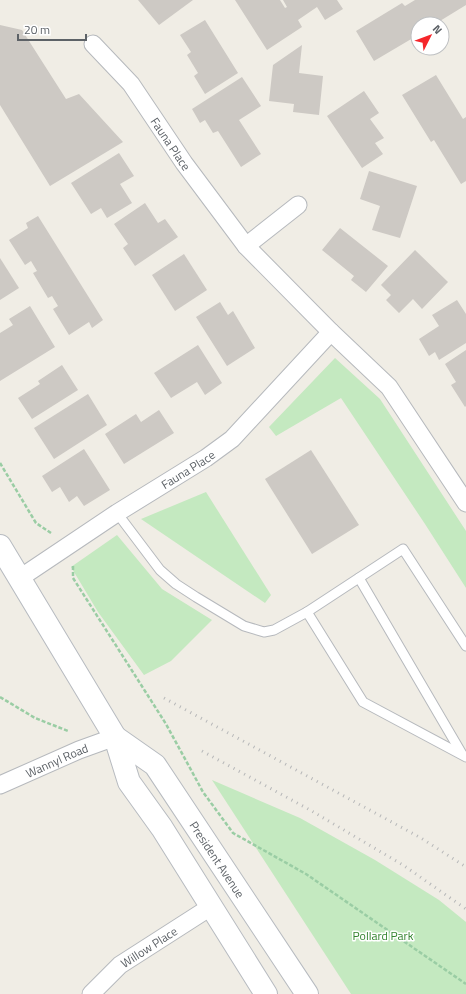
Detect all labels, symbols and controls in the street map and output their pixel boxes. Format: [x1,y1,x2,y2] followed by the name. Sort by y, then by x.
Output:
[18,16,86,42] scale bar
[410,16,450,56] north arrow
[24,20,50,39] text: 20 m
[429,21,446,37] text: N
[146,113,196,174] street label: Fauna Place
[157,445,219,493] street label: Fauna Place
[22,738,91,782] street label: Wannyl Road
[185,817,250,902] street label: President Avenue
[117,921,181,972] street label: Willow Place
[353,926,414,945] park label: Pollard Park

